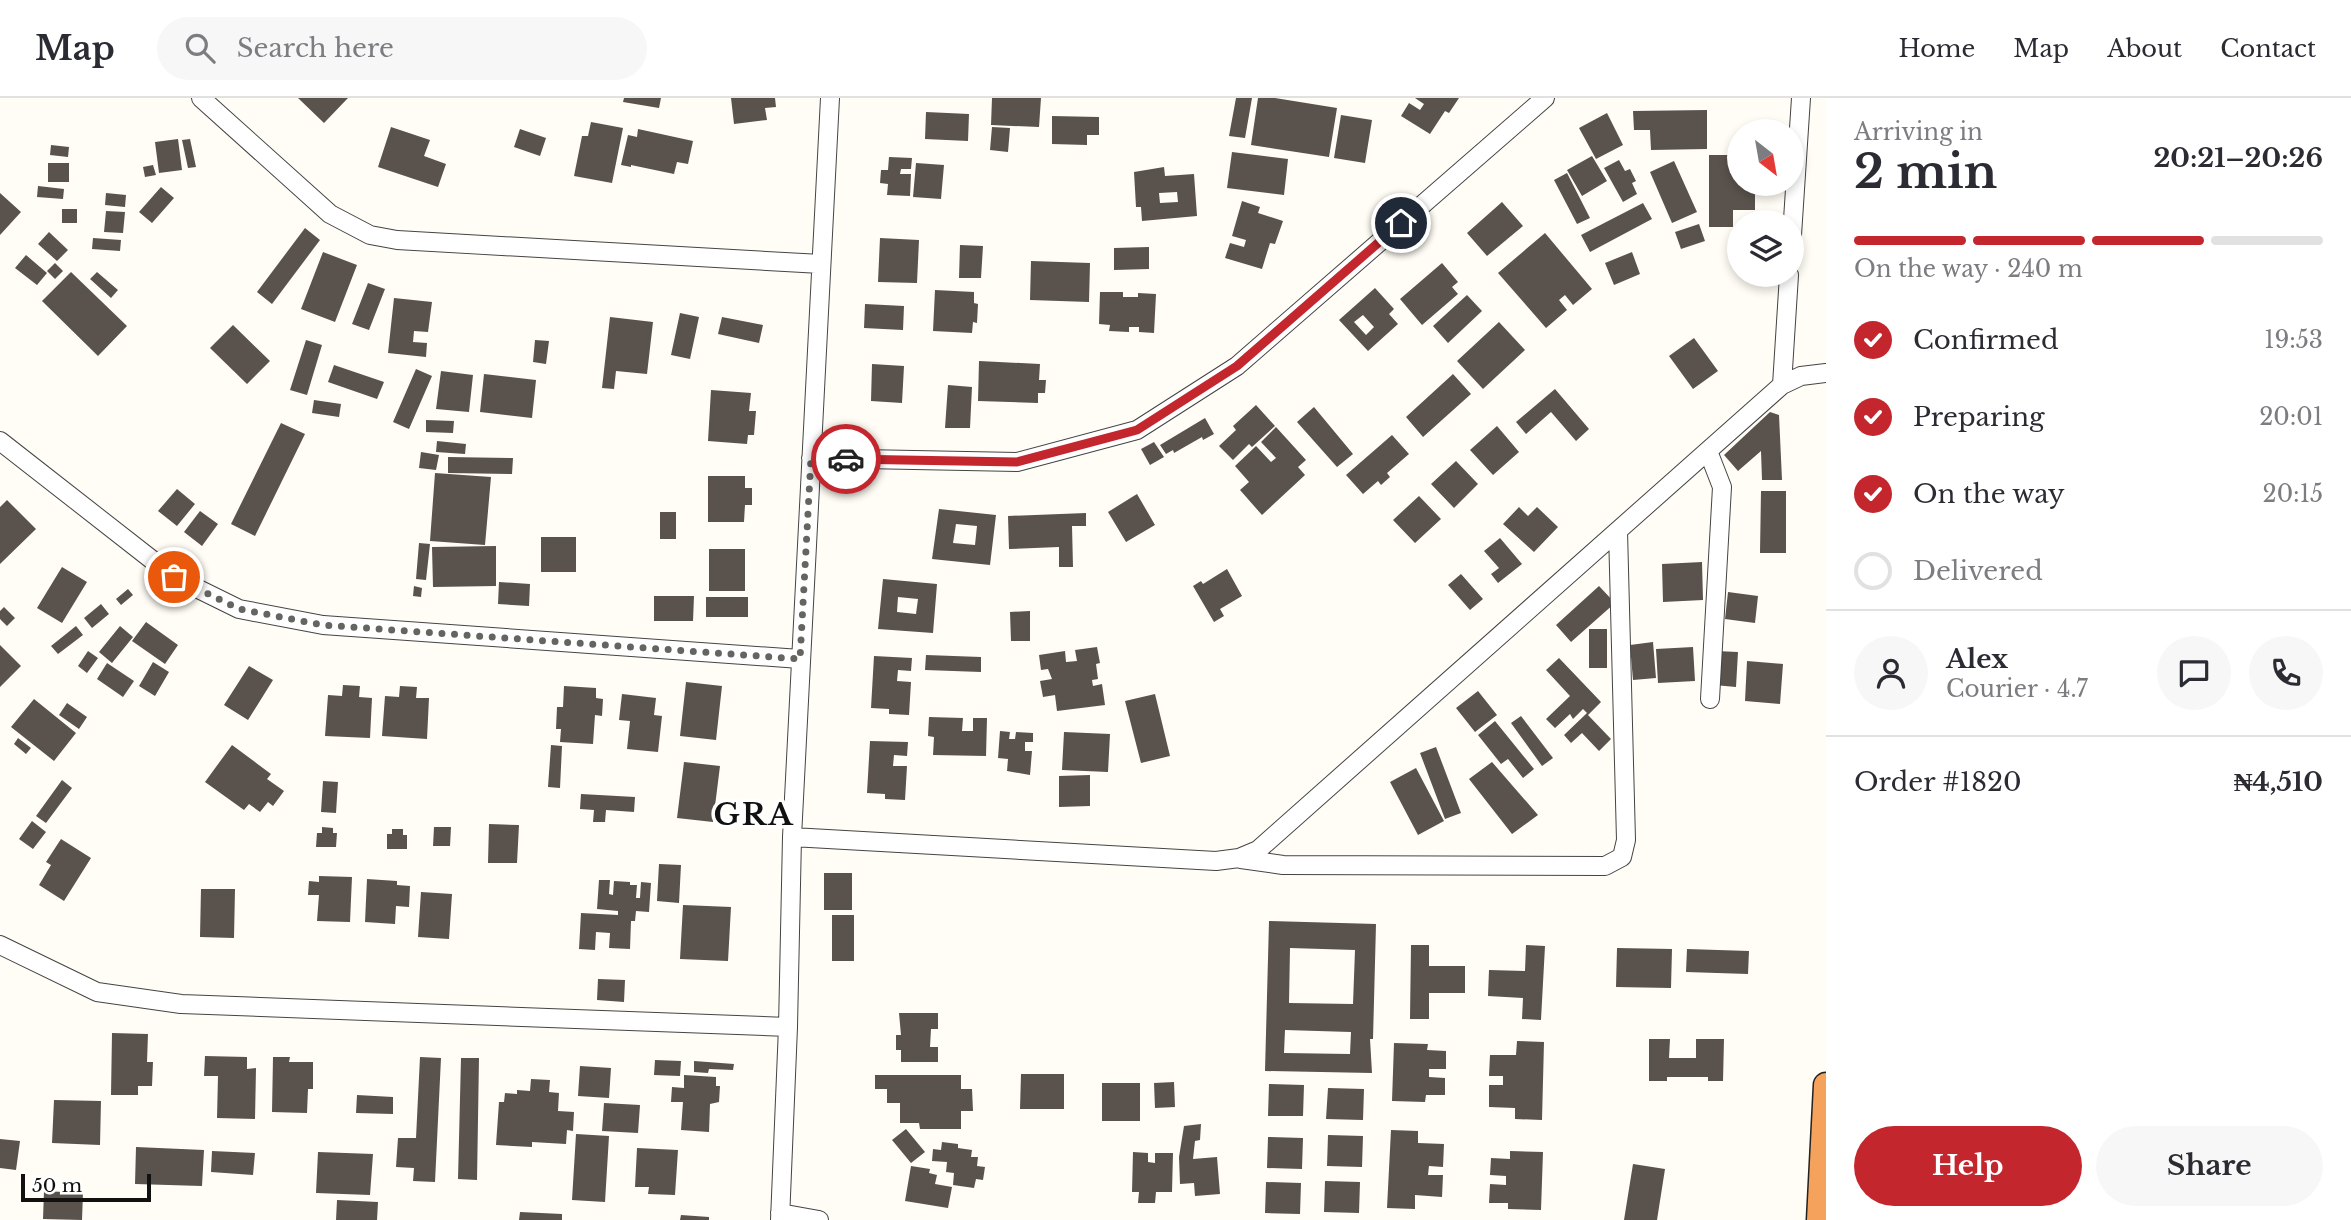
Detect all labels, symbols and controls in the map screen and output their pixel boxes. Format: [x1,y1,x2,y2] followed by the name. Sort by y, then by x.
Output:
[157,17,647,80] search box
[35,28,115,69] text: Map
[181,29,219,67] icon: search
[237,32,394,64] text: Search here
[1899,34,1975,63] text: Home
[2013,34,2069,63] text: Map
[2107,34,2182,63] text: About
[2220,34,2316,63] text: Contact
[1854,118,1983,146] text: Arriving in
[1727,119,1804,196] north arrow
[1727,119,1804,287] map controls
[2153,142,2323,174] text: 20:21–20:26
[1854,143,1997,200] text: 2 min
[1371,193,1431,253] pin
[1382,204,1420,242] icon: home
[1727,210,1804,287] button: layers
[1854,255,2083,283] text: On the way · 240 m
[1854,321,1892,359] icon: check
[1913,324,2058,356] text: Confirmed
[2264,326,2323,354] text: 19:53
[1854,398,1892,436] icon: check
[1913,401,2045,433] text: Preparing
[2259,403,2323,431] text: 20:01
[811,424,881,494] courier
[827,440,865,478] icon: car
[1854,475,1892,513] icon: check
[1913,478,2065,510] text: On the way
[2263,480,2323,508] text: 20:15
[144,547,204,607] pin
[1913,555,2043,587] text: Delivered
[155,558,193,596] icon: bag
[1854,636,1928,710] button: person
[2157,636,2231,710] button: chat
[2249,636,2323,710] button: phone
[1946,643,2008,675] text: Alex
[1946,675,2088,703] text: Courier · 4.7
[1854,766,2022,798] text: Order #1820
[2234,766,2323,798] text: ₦4,510
[714,796,795,833] district label: GRA
[1854,1126,2082,1206] button: Help
[2096,1126,2323,1206] button: Share
[21,1171,150,1203] scale bar
[32,1174,82,1197] text: 50 m

